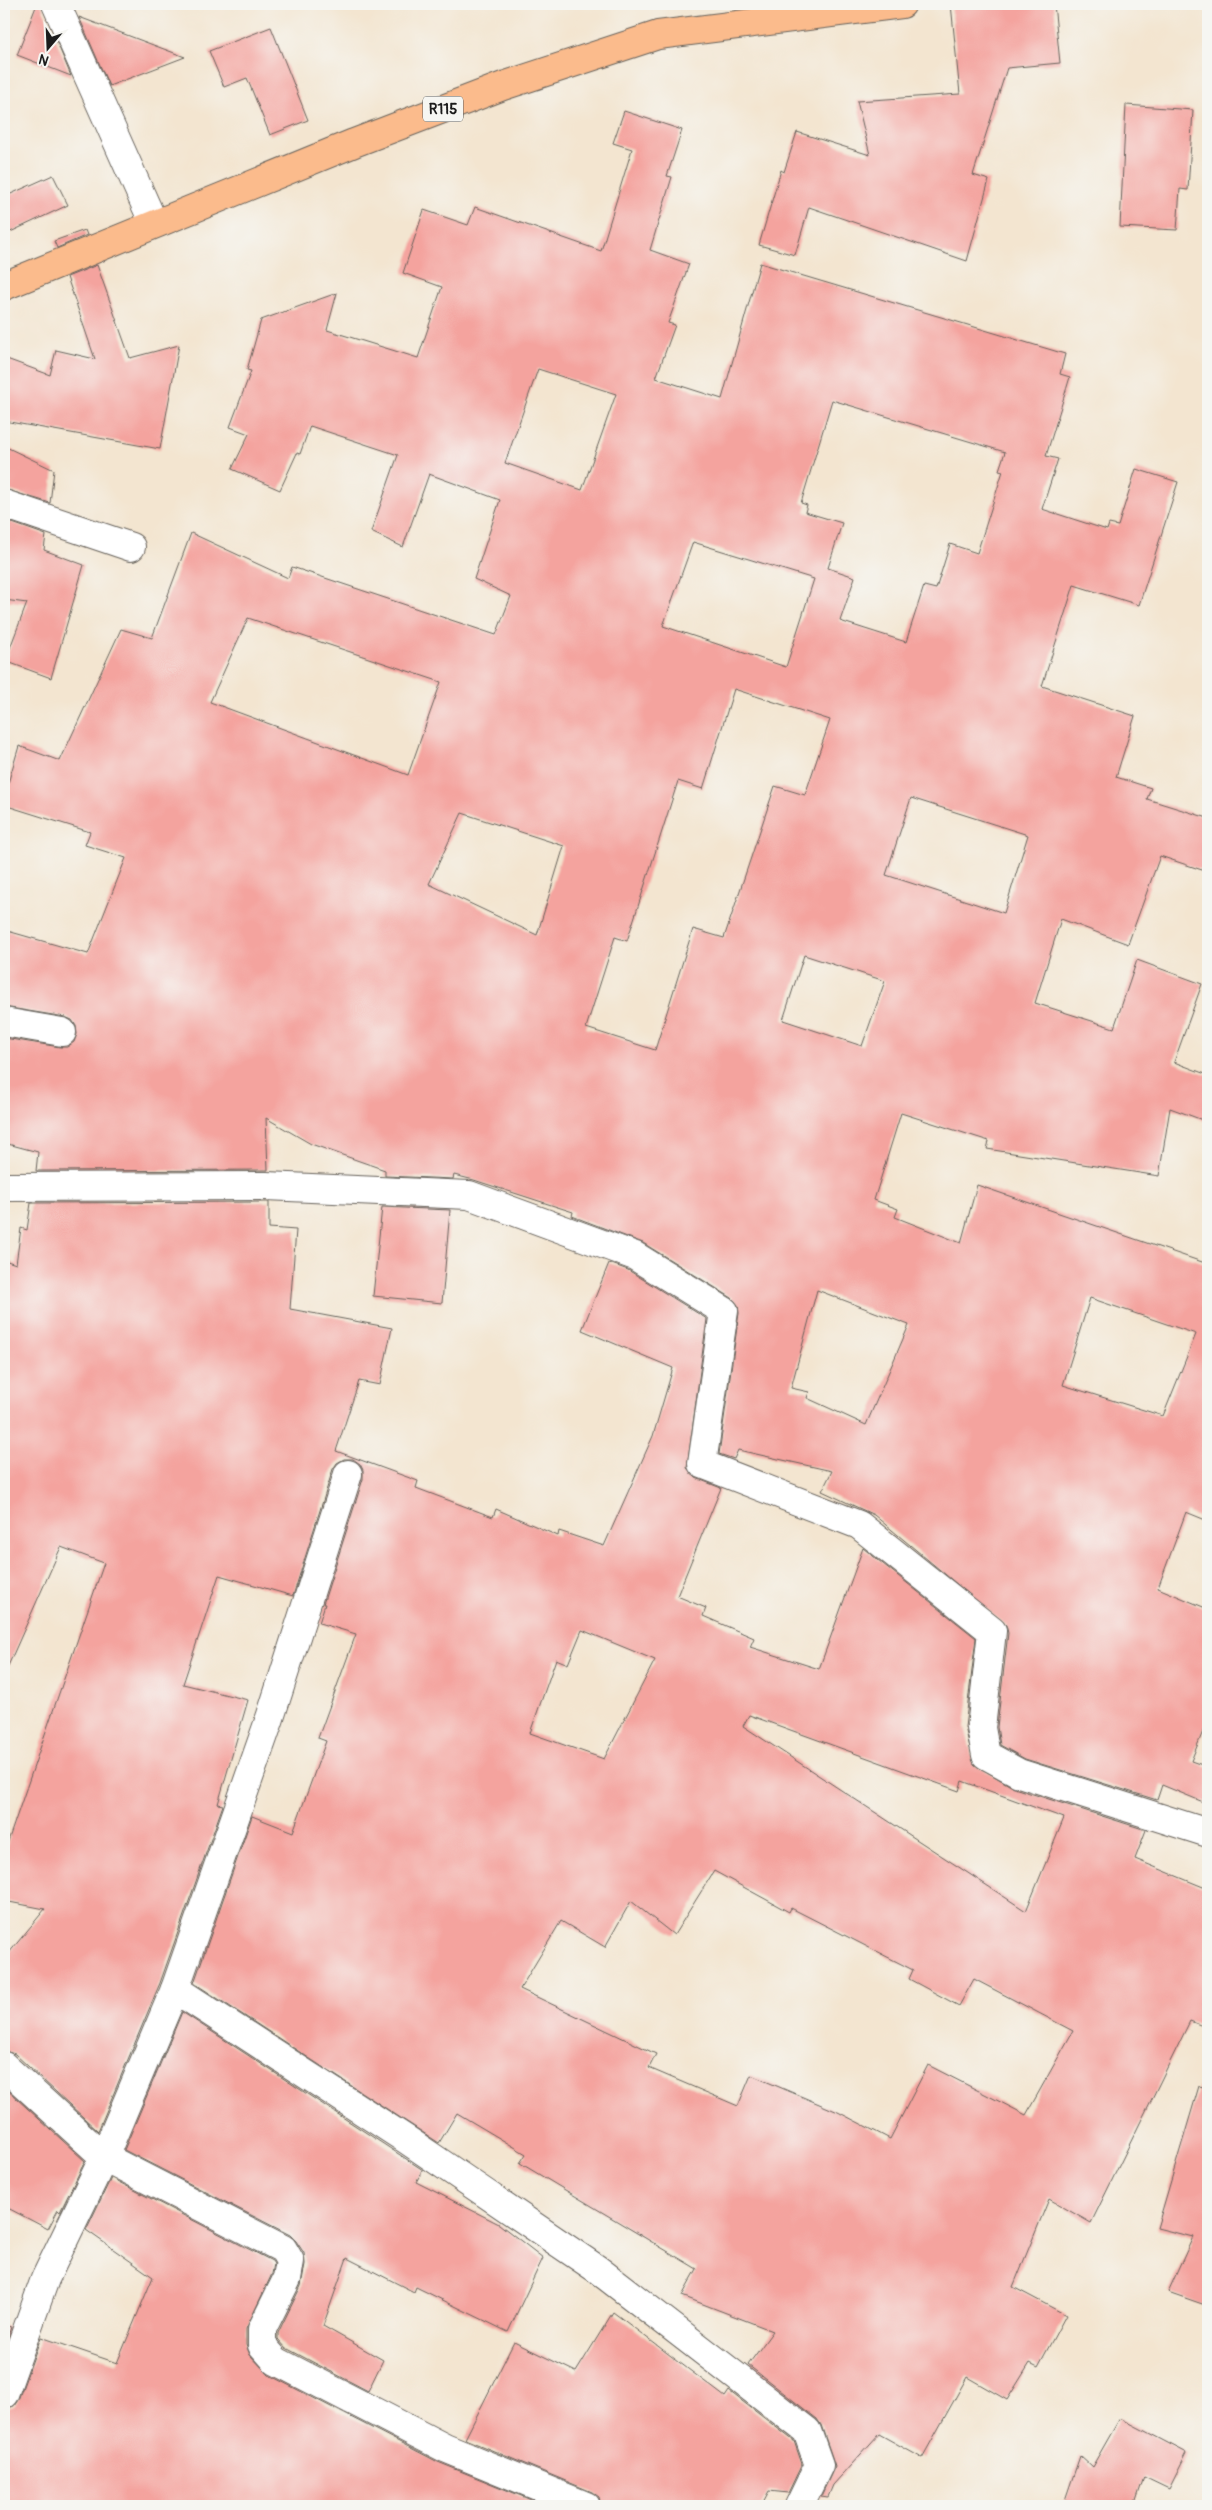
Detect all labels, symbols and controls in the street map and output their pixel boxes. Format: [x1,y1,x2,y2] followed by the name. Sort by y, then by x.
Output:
[22,22,72,72] north arrow
[37,50,51,69] text: N
[423,96,463,122] road number: R115

